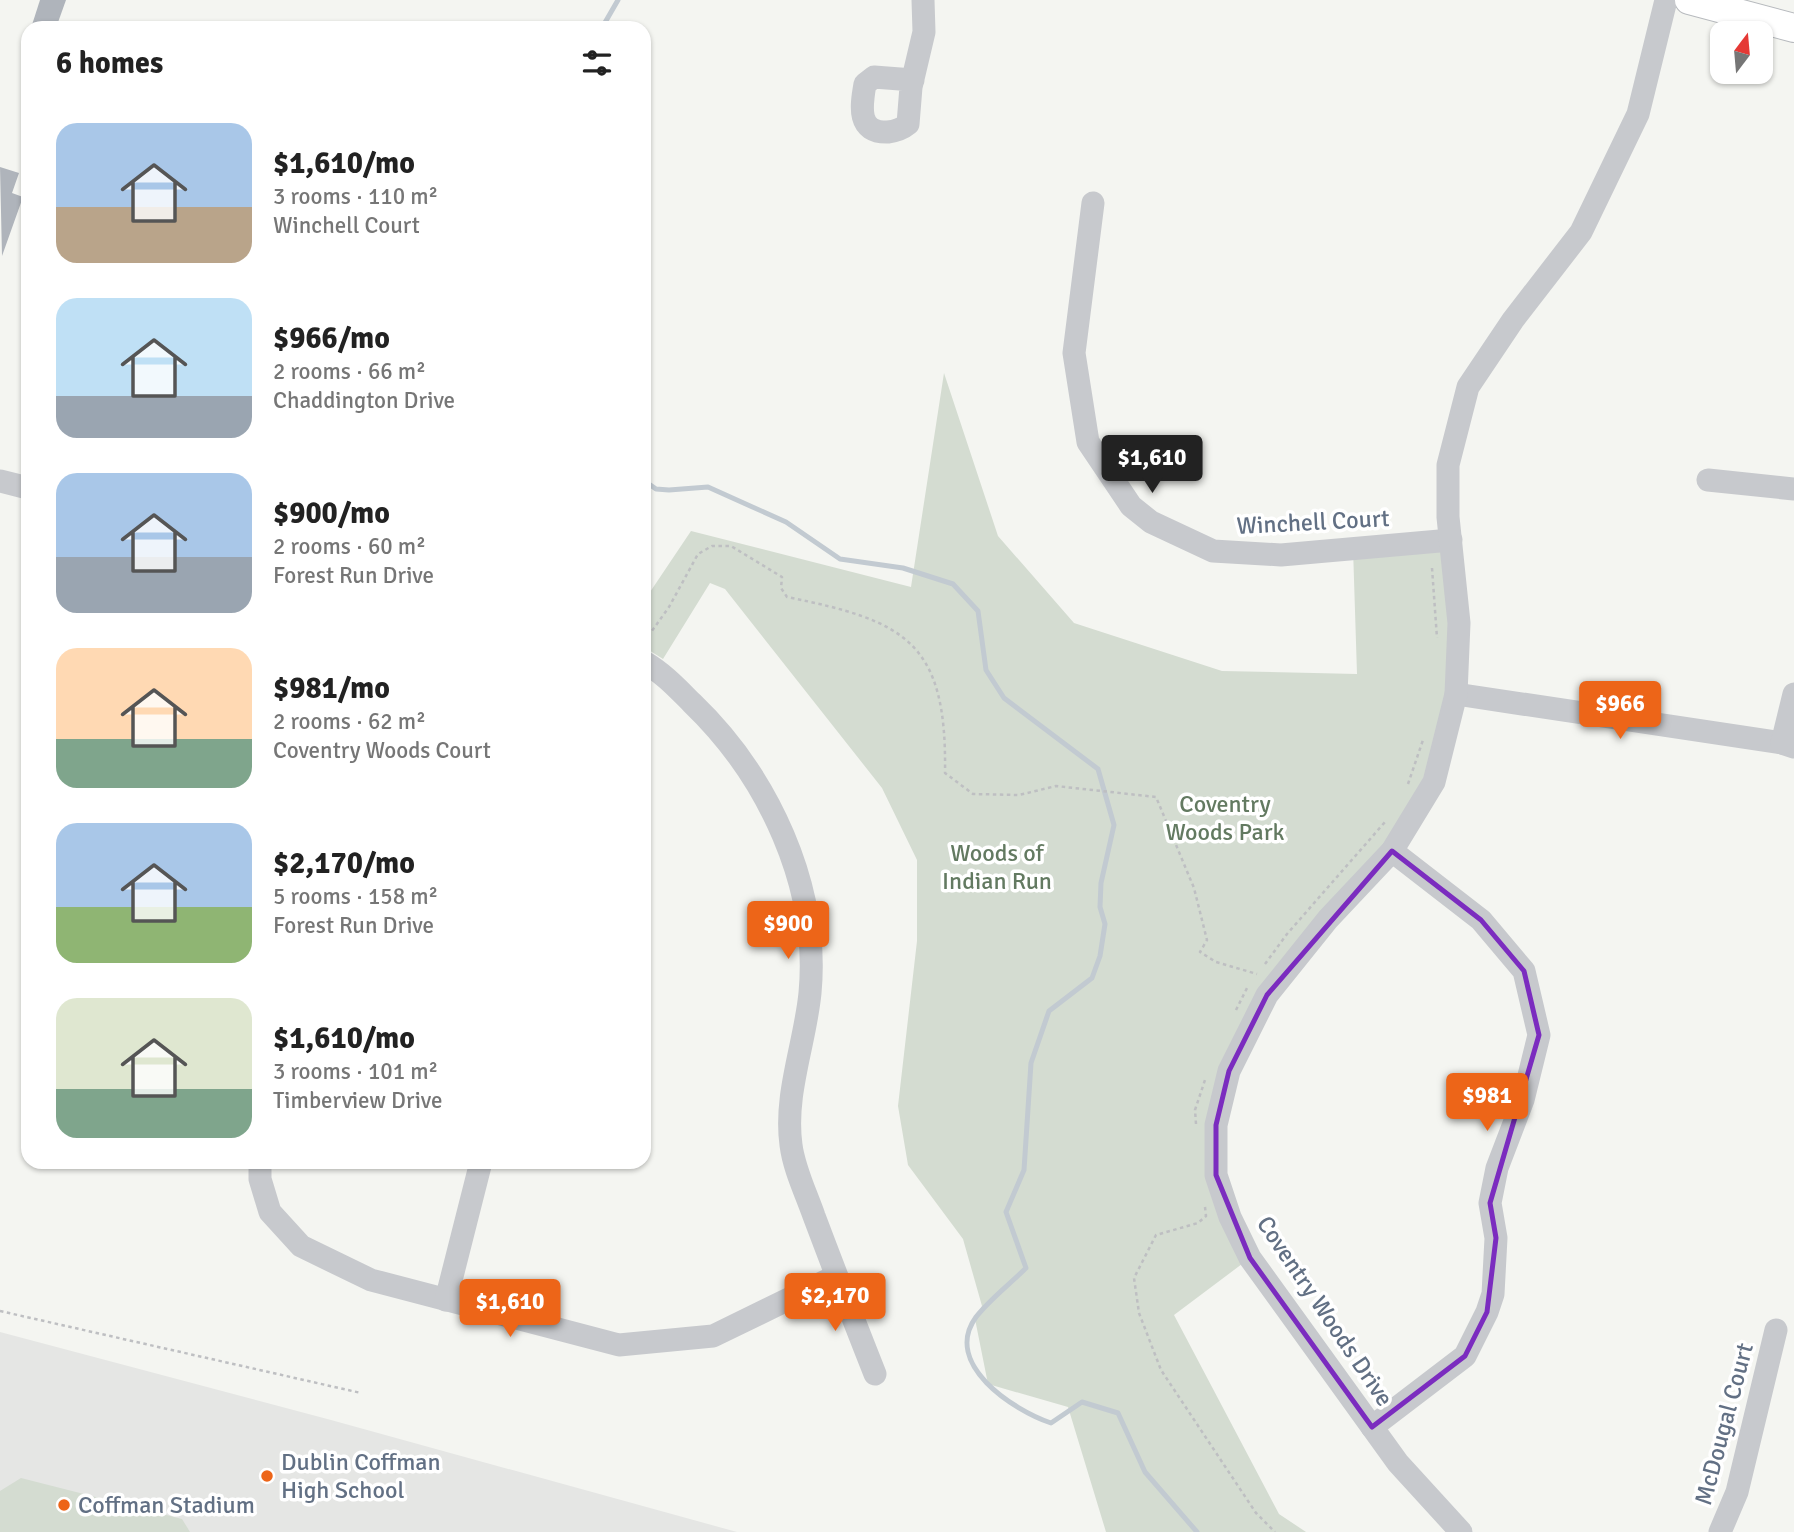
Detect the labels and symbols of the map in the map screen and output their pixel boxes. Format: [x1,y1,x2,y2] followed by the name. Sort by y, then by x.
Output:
[1710,21,1773,84] north arrow
[1095,435,1209,495] pin: $1,610
[1236,503,1390,541] street label: Winchell Court
[1579,682,1661,741] pin: $966
[1165,789,1285,847] park label: Coventry Woods Park
[942,838,1052,896] park label: Woods of Indian Run
[747,902,829,961] pin: $900
[1446,1074,1528,1133] pin: $981
[1250,1210,1400,1412] street label: Coventry Woods Drive
[778,1274,892,1333] pin: $2,170
[453,1280,567,1339] pin: $1,610
[1688,1340,1760,1508] street label: McDougal Court
[281,1447,441,1505] place label: Dublin Coffman High School
[259,1468,275,1484] marker: Dublin Coffman High School
[78,1490,255,1520] place label: Coffman Stadium
[56,1497,72,1513] marker: Coffman Stadium

